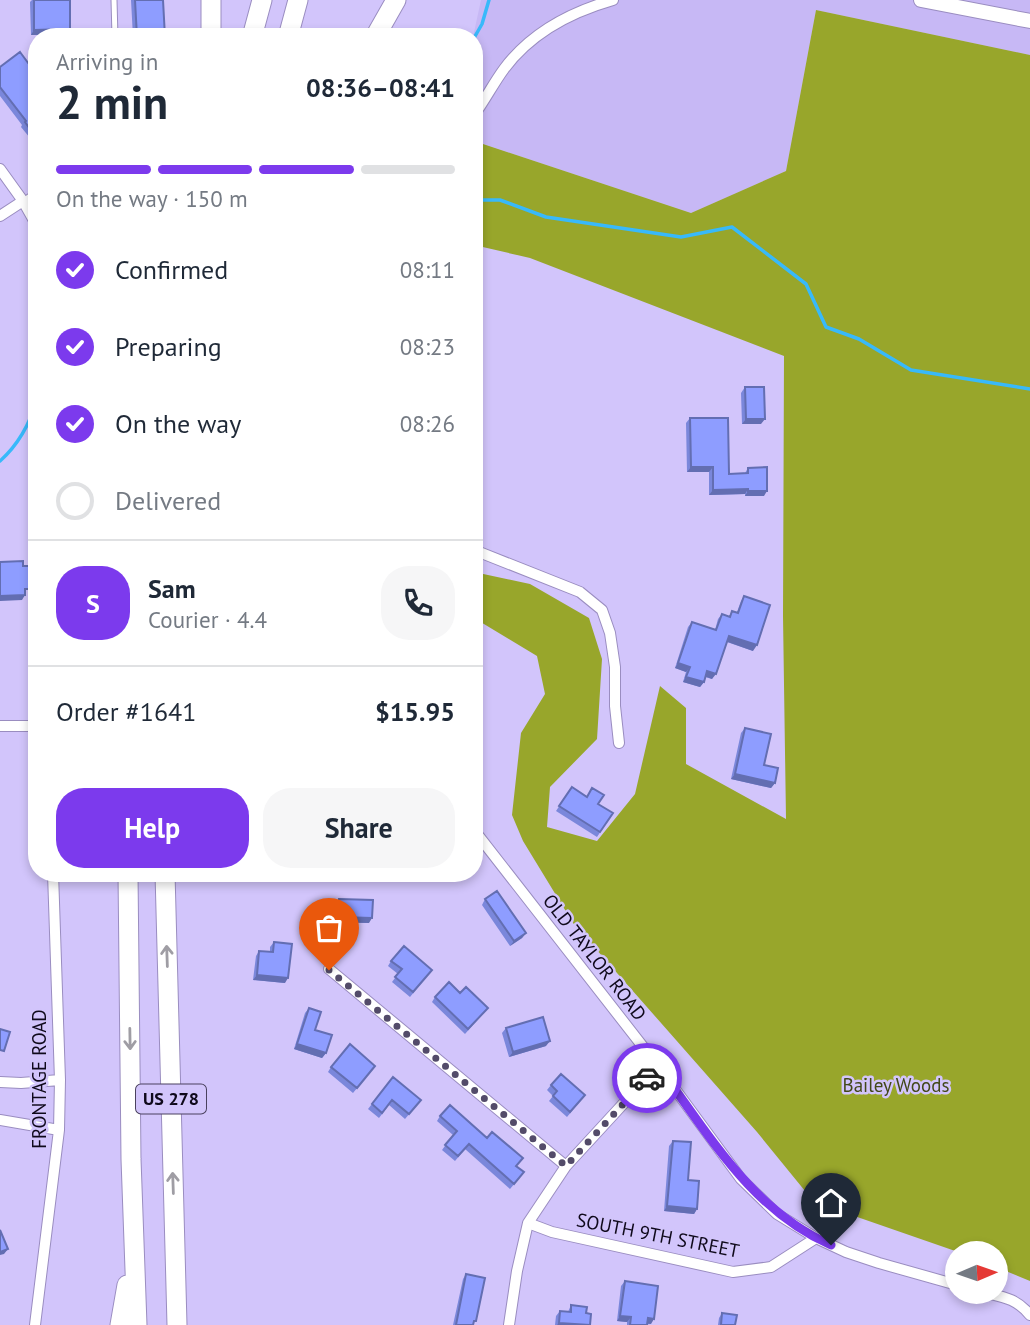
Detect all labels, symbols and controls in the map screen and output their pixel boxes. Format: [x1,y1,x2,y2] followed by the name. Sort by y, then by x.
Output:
[56,47,158,76] text: Arriving in
[306,71,455,104] text: 08:36–08:41
[56,72,168,132] text: 2 min
[56,184,248,213] text: On the way · 150 m
[56,251,94,289] icon: check
[115,253,228,286] text: Confirmed
[400,255,455,284] text: 08:11
[56,328,94,366] icon: check
[115,330,222,363] text: Preparing
[400,332,455,361] text: 08:23
[56,405,94,443] icon: check
[115,407,241,440] text: On the way
[400,409,455,438] text: 08:26
[115,484,221,517] text: Delivered
[381,566,455,640] button: phone
[148,572,196,605] text: Sam
[86,587,100,620] text: S
[148,605,267,634] text: Courier · 4.4
[56,695,196,728] text: Order #1641
[375,695,455,728] text: $15.95
[56,788,249,868] button: Help
[263,788,455,868] button: Share
[538,889,652,1025] street label: OLD TAYLOR ROAD
[299,898,359,970] pin
[310,909,348,947] icon: bag
[160,945,174,968] one-way arrow
[27,1009,51,1149] street label: FRONTAGE ROAD
[123,1028,137,1051] one-way arrow
[612,1043,682,1113] courier
[628,1059,666,1097] icon: car
[843,1073,949,1097] park label: Bailey Woods
[136,1084,206,1114] road number: US 278
[166,1172,180,1195] one-way arrow
[801,1173,861,1245] pin
[812,1184,850,1222] icon: home
[575,1207,742,1263] street label: SOUTH 9TH STREET
[945,1241,1008,1304] north arrow
[945,1241,1008,1304] map controls

